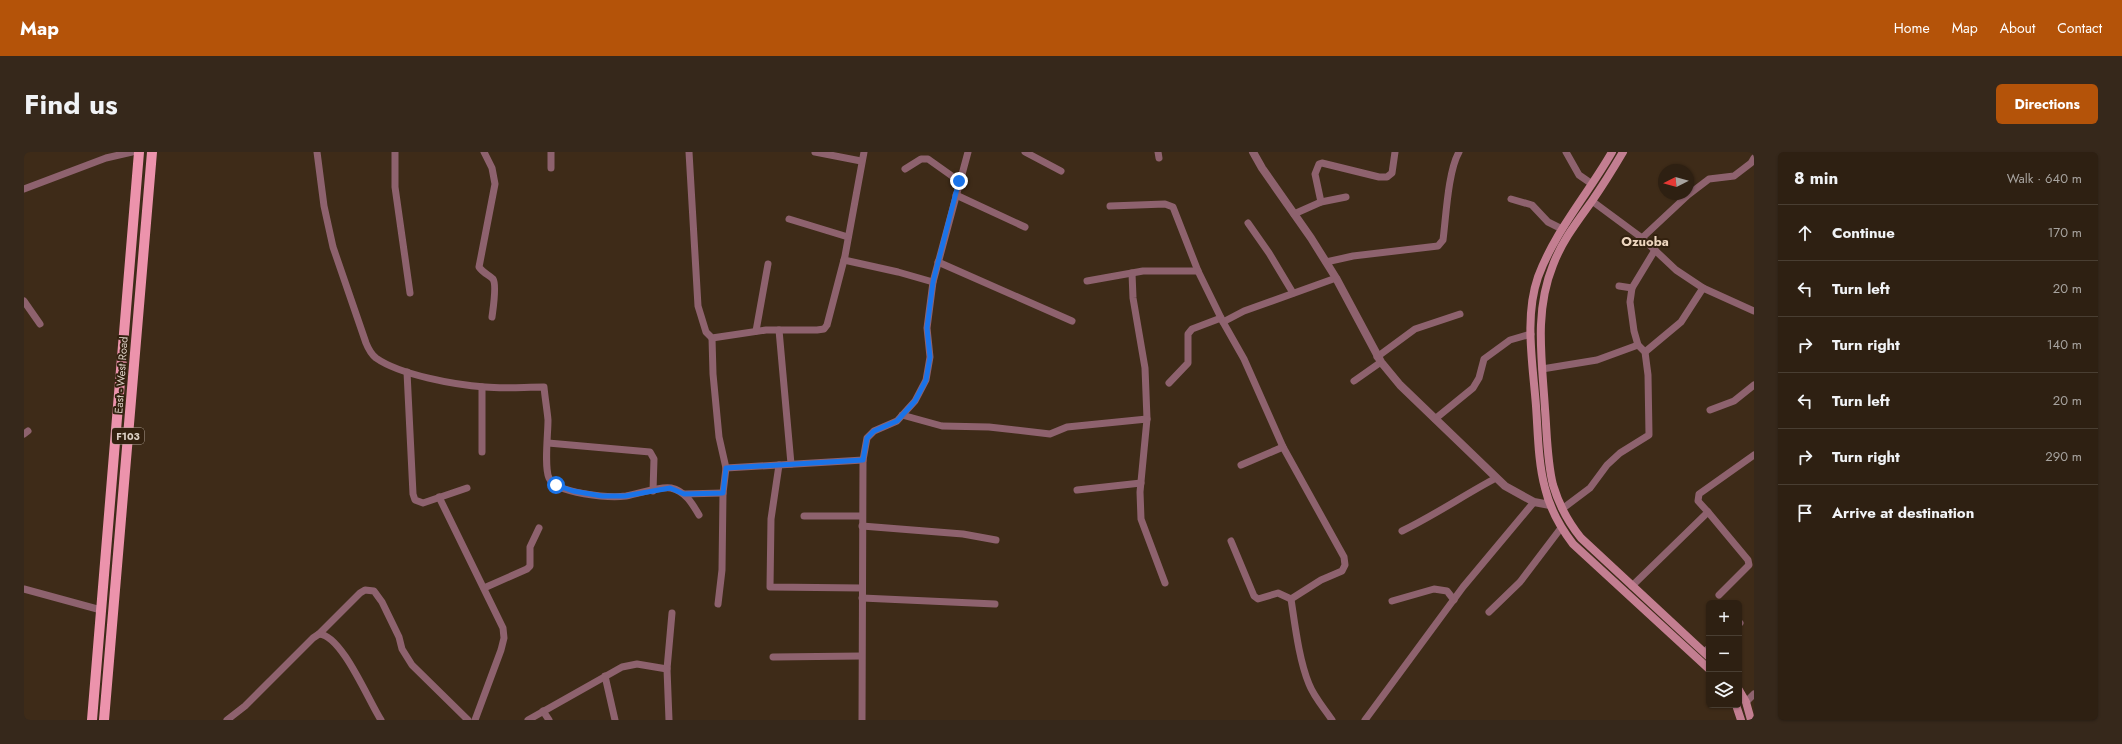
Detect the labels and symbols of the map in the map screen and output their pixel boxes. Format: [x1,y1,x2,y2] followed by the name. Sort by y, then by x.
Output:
[1658,164,1694,200] north arrow
[950,172,968,190] route end
[1621,232,1669,251] district label: Ozuoba
[110,336,132,414] street label: East - West Road
[112,428,144,444] road number: F103
[547,476,565,494] route start

